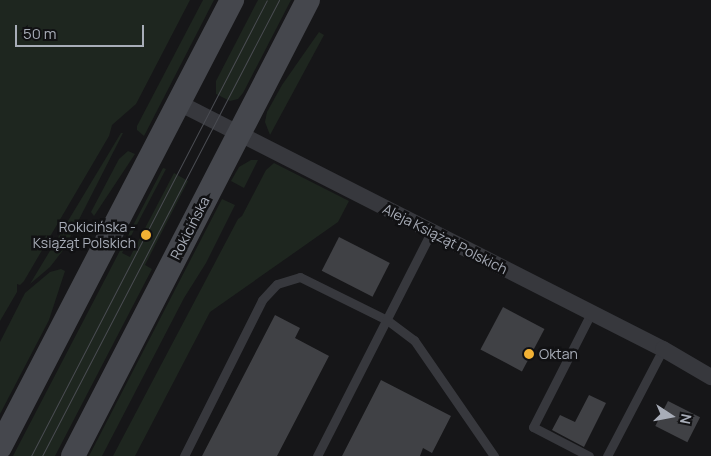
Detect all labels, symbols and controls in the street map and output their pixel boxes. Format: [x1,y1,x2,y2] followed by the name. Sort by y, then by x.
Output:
[18,15,146,47] scale bar
[23,23,57,44] text: 50 m
[167,194,213,262] street label: Rokicińska
[380,200,510,278] street label: Aleja Książąt Polskich
[33,219,136,252] place label: Rokicińska - Książąt Polskich
[140,229,152,241] marker: Rokicińska - Książąt Polskich
[539,346,578,362] place label: Oktan
[523,348,535,360] marker: Oktan
[646,391,696,441] north arrow
[676,412,697,426] text: N

